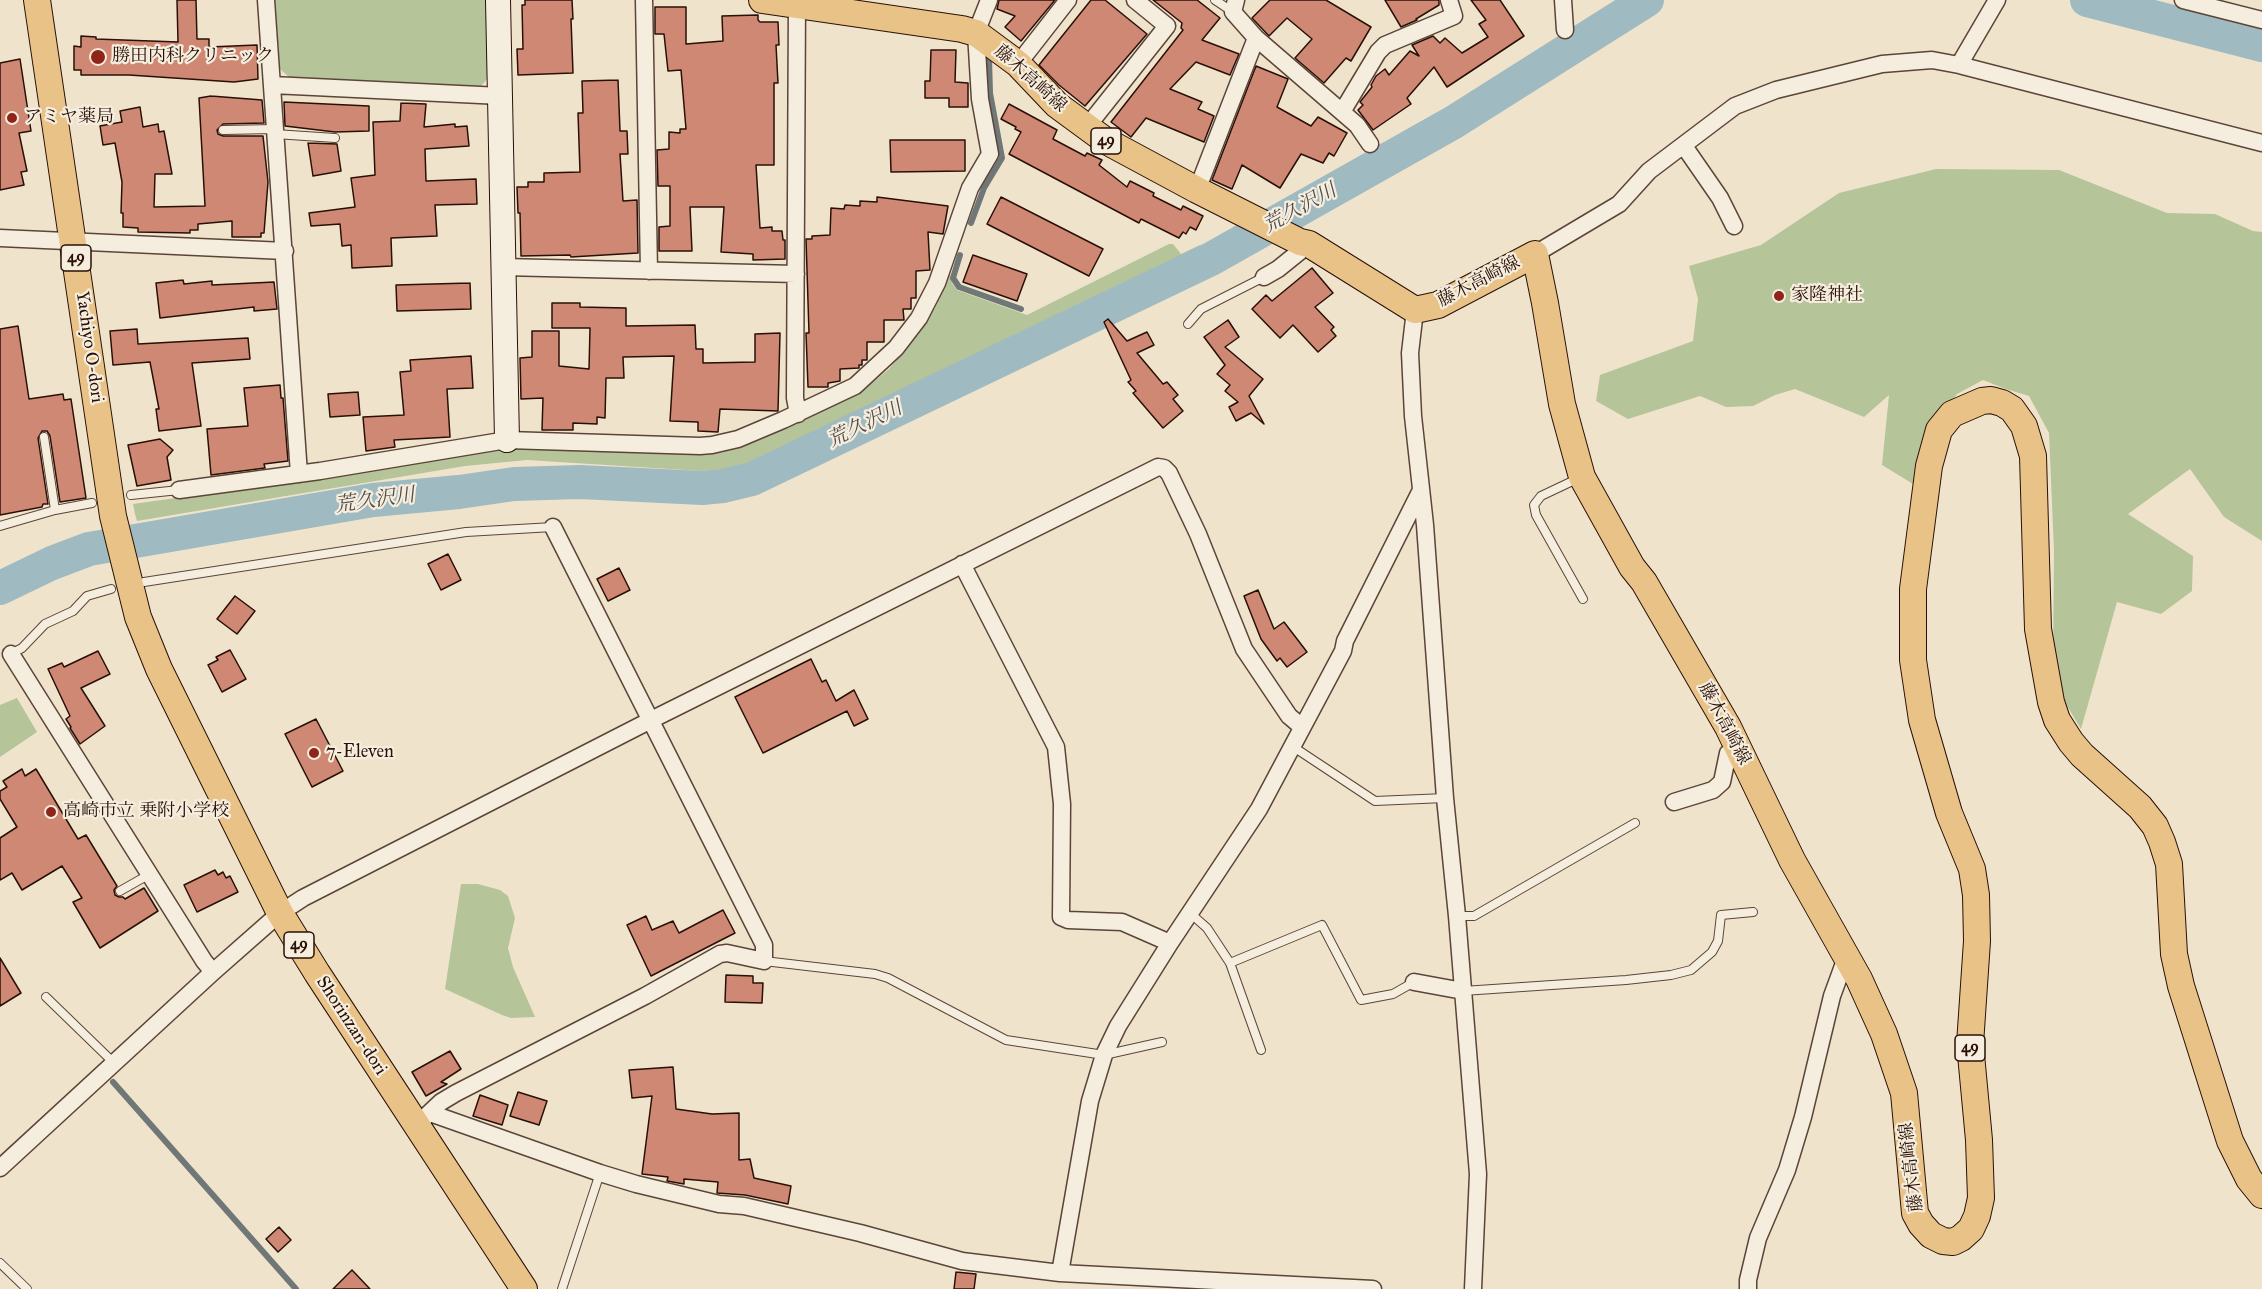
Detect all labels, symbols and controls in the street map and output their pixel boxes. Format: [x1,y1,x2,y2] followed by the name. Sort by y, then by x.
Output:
[989,41,1071,117] street label: 藤木高崎線
[112,46,274,68] place label: 勝田内科クリニック
[89,48,107,66] marker: 勝田内科クリニック
[24,107,114,129] place label: アミヤ薬局
[5,111,19,125] marker: アミヤ薬局
[1091,128,1121,154] road number: 49
[1259,179,1341,239] water label: 荒久沢川
[61,245,91,271] road number: 49
[1434,252,1524,312] street label: 藤木高崎線
[1791,285,1863,307] place label: 家隆神社
[1772,289,1786,303] marker: 家隆神社
[70,290,108,404] street label: Yachiyo O-dori
[824,397,906,453] water label: 荒久沢川
[334,484,416,518] water label: 荒久沢川
[1693,679,1755,769] street label: 藤木高崎線
[326,742,394,764] place label: 7-Eleven
[307,746,321,760] marker: 7-Eleven
[63,801,229,823] place label: 高崎市立 乗附小学校
[44,805,58,819] marker: 高崎市立 乗附小学校
[284,932,314,958] road number: 49
[311,972,391,1080] street label: Shorinzan-dori
[1955,1035,1985,1061] road number: 49
[1896,1121,1928,1213] street label: 藤木高崎線

